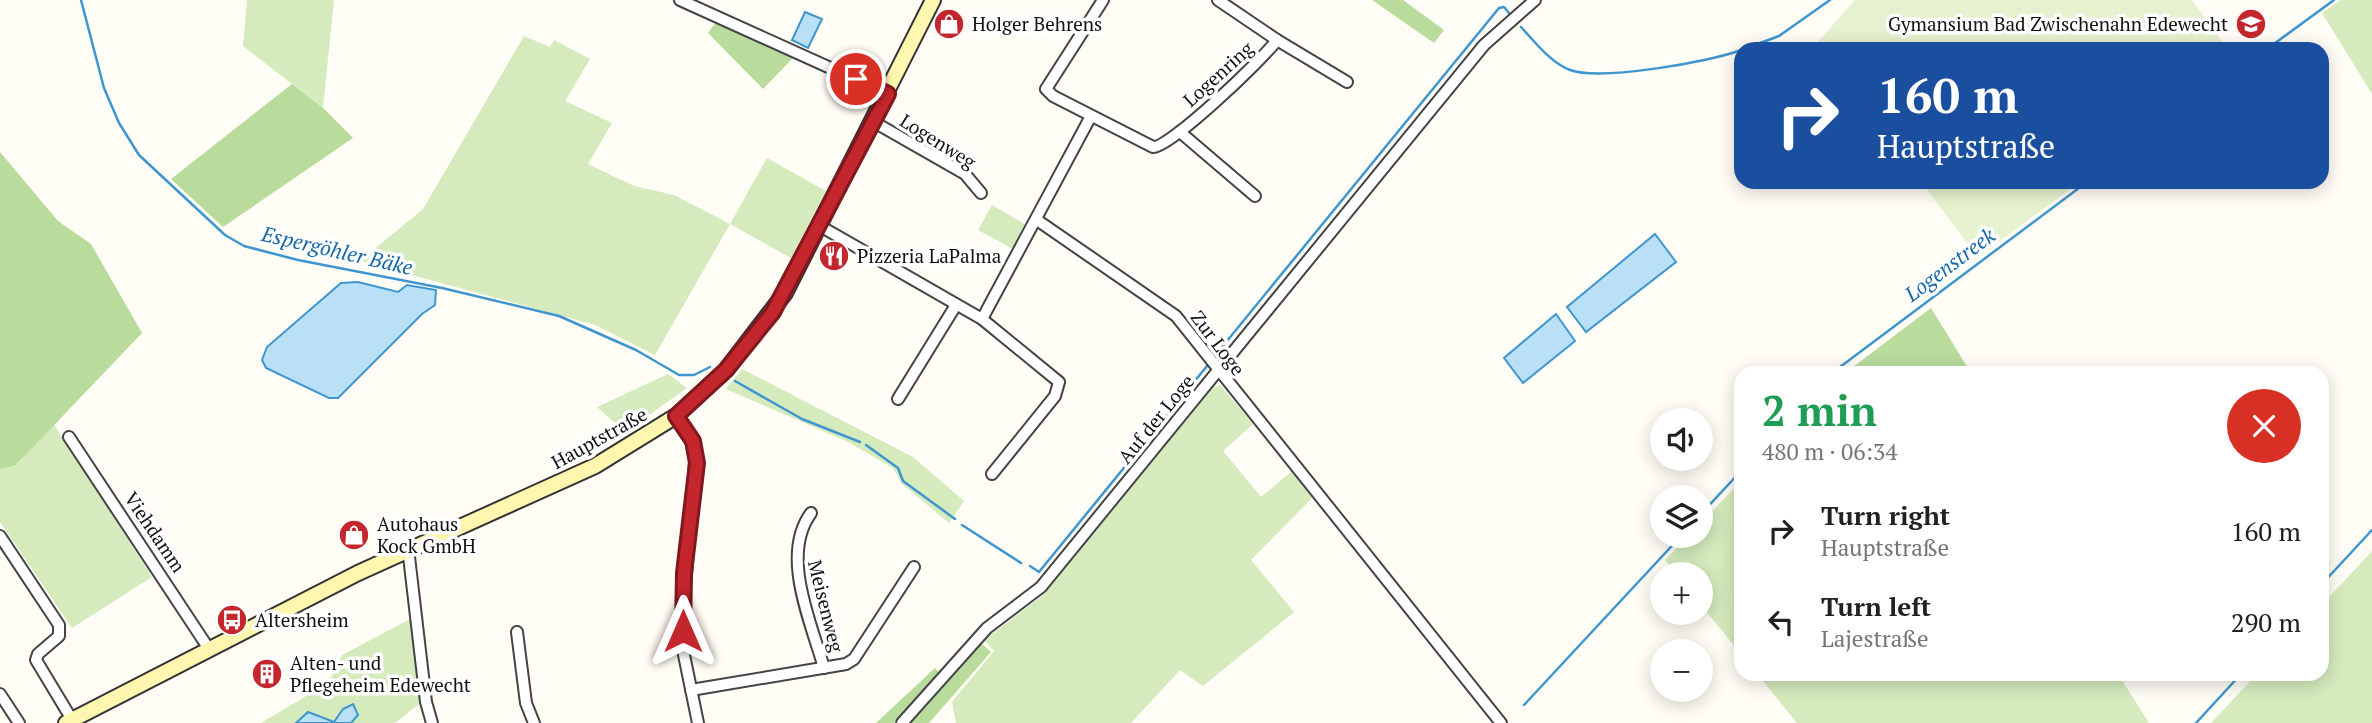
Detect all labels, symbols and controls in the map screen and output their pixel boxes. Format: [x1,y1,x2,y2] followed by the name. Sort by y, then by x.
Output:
[932,7,966,41] shop icon: Holger Behrens
[2234,7,2268,41] school or university icon: Gymansium Bad Zwischenahn Edewecht
[972,11,1102,36] place label: Holger Behrens
[1888,11,2228,36] place label: Gymansium Bad Zwischenahn Edewecht
[1177,35,1259,112] street label: Logenring
[826,49,886,109] pin
[837,60,875,98] icon: arrive
[1877,62,2019,127] text: 160 m
[1762,70,1853,161] icon: right
[896,107,982,174] street label: Logenweg
[1877,125,2055,167] text: Hauptstraße
[258,219,416,281] water label: Espergöhler Bäke
[1898,220,2001,308] water label: Logenstreek
[817,239,851,273] restaurant icon: Pizzeria LaPalma
[857,243,1002,268] place label: Pizzeria LaPalma
[1186,305,1251,380] street label: Zur Loge
[1112,369,1199,468] street label: Auf der Loge
[1762,382,1877,438] text: 2 min
[2227,389,2301,463] button: close
[546,401,651,474] street label: Hauptstraße
[1650,408,1713,702] map controls
[1650,408,1713,471] button: sound
[1762,436,1897,467] text: 480 m · 06:34
[1650,485,1713,548] button: layers
[119,486,192,577] street label: Viehdamm
[1821,498,1950,532] text: Turn right
[377,511,476,558] place label: Autohaus Kock GmbH
[1762,512,1800,550] icon: right
[2231,514,2301,548] text: 160 m
[337,518,371,552] shop icon: Autohaus Kock GmbH
[1821,532,1949,563] text: Hauptstraße
[803,557,850,655] street label: Meisenweg
[1650,562,1713,625] button: +
[1821,589,1931,623] text: Turn left
[646,594,720,668] position arrow
[215,603,249,637] bus stop icon: Altersheim
[1762,603,1800,641] icon: left
[2231,605,2301,639] text: 290 m
[255,607,349,632] place label: Altersheim
[1821,623,1929,654] text: Lajestraße
[1650,639,1713,702] button: −
[290,650,471,697] place label: Alten- und Pflegeheim Edewecht
[250,657,284,691] building icon: Alten- und Pflegeheim Edewecht

